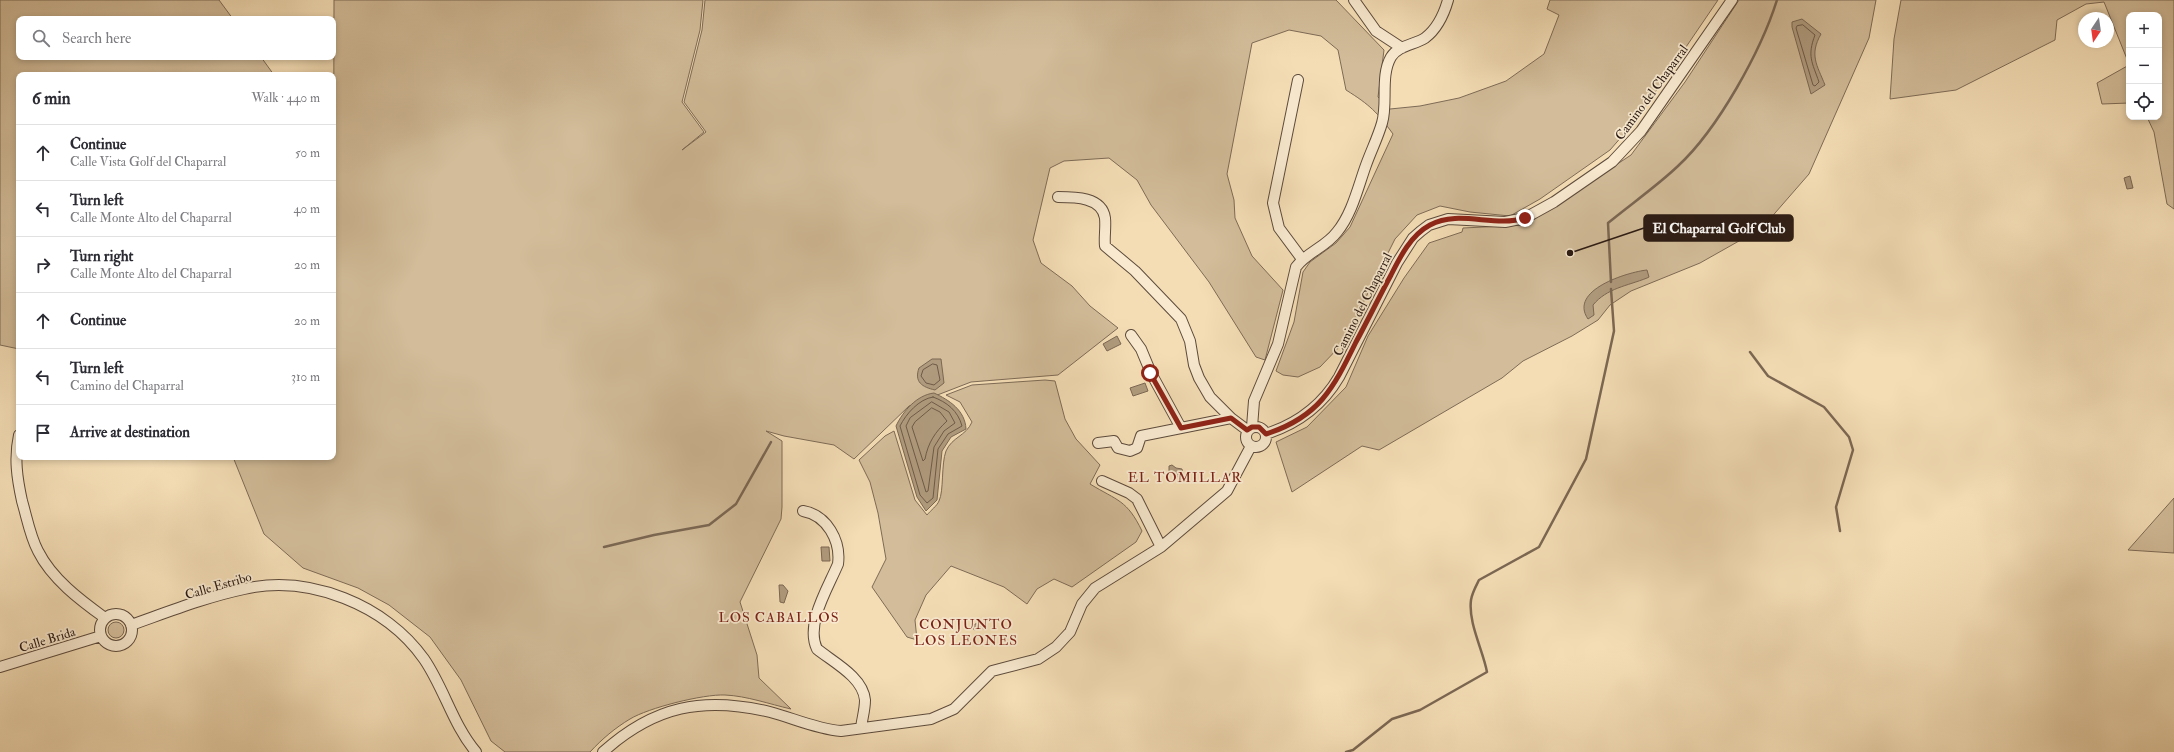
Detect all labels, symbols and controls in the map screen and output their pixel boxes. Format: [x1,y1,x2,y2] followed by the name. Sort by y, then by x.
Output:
[2078,12,2114,48] north arrow
[2126,12,2162,120] map controls
[2126,12,2162,48] button: +
[16,16,336,60] search box
[30,27,52,49] icon: search
[62,29,131,48] text: Search here
[1612,41,1693,144] street label: Camino del Chaparral
[2126,48,2162,84] button: −
[2126,84,2162,120] button: locate
[32,88,71,109] text: 6 min
[251,90,320,106] text: Walk · 440 m
[70,135,126,154] text: Continue
[32,142,54,164] icon: ahead
[295,145,320,161] text: 50 m
[70,154,226,170] text: Calle Vista Golf del Chaparral
[70,191,124,210] text: Turn left
[32,198,54,220] icon: left
[294,201,320,217] text: 40 m
[1516,209,1534,227] route end
[70,210,232,226] text: Calle Monte Alto del Chaparral
[1644,215,1793,241] callout: El Chaparral Golf Club
[1653,220,1786,238] text: El Chaparral Golf Club
[70,247,133,266] text: Turn right
[1330,250,1397,359] street label: Camino del Chaparral
[32,254,54,276] icon: right
[294,257,320,273] text: 20 m
[70,266,232,282] text: Calle Monte Alto del Chaparral
[32,310,54,332] icon: ahead
[70,311,126,330] text: Continue
[294,313,320,329] text: 20 m
[70,359,124,378] text: Turn left
[1141,364,1159,382] route start
[32,366,54,388] icon: left
[291,369,320,385] text: 310 m
[70,378,184,394] text: Camino del Chaparral
[32,422,54,444] icon: arrive
[70,423,190,442] text: Arrive at destination
[1128,469,1242,486] district label: EL TOMILLAR
[183,569,253,603] street label: Calle Estribo
[719,609,839,626] district label: LOS CABALLOS
[914,616,1018,649] district label: CONJUNTO LOS LEONES
[17,624,78,656] street label: Calle Brida

